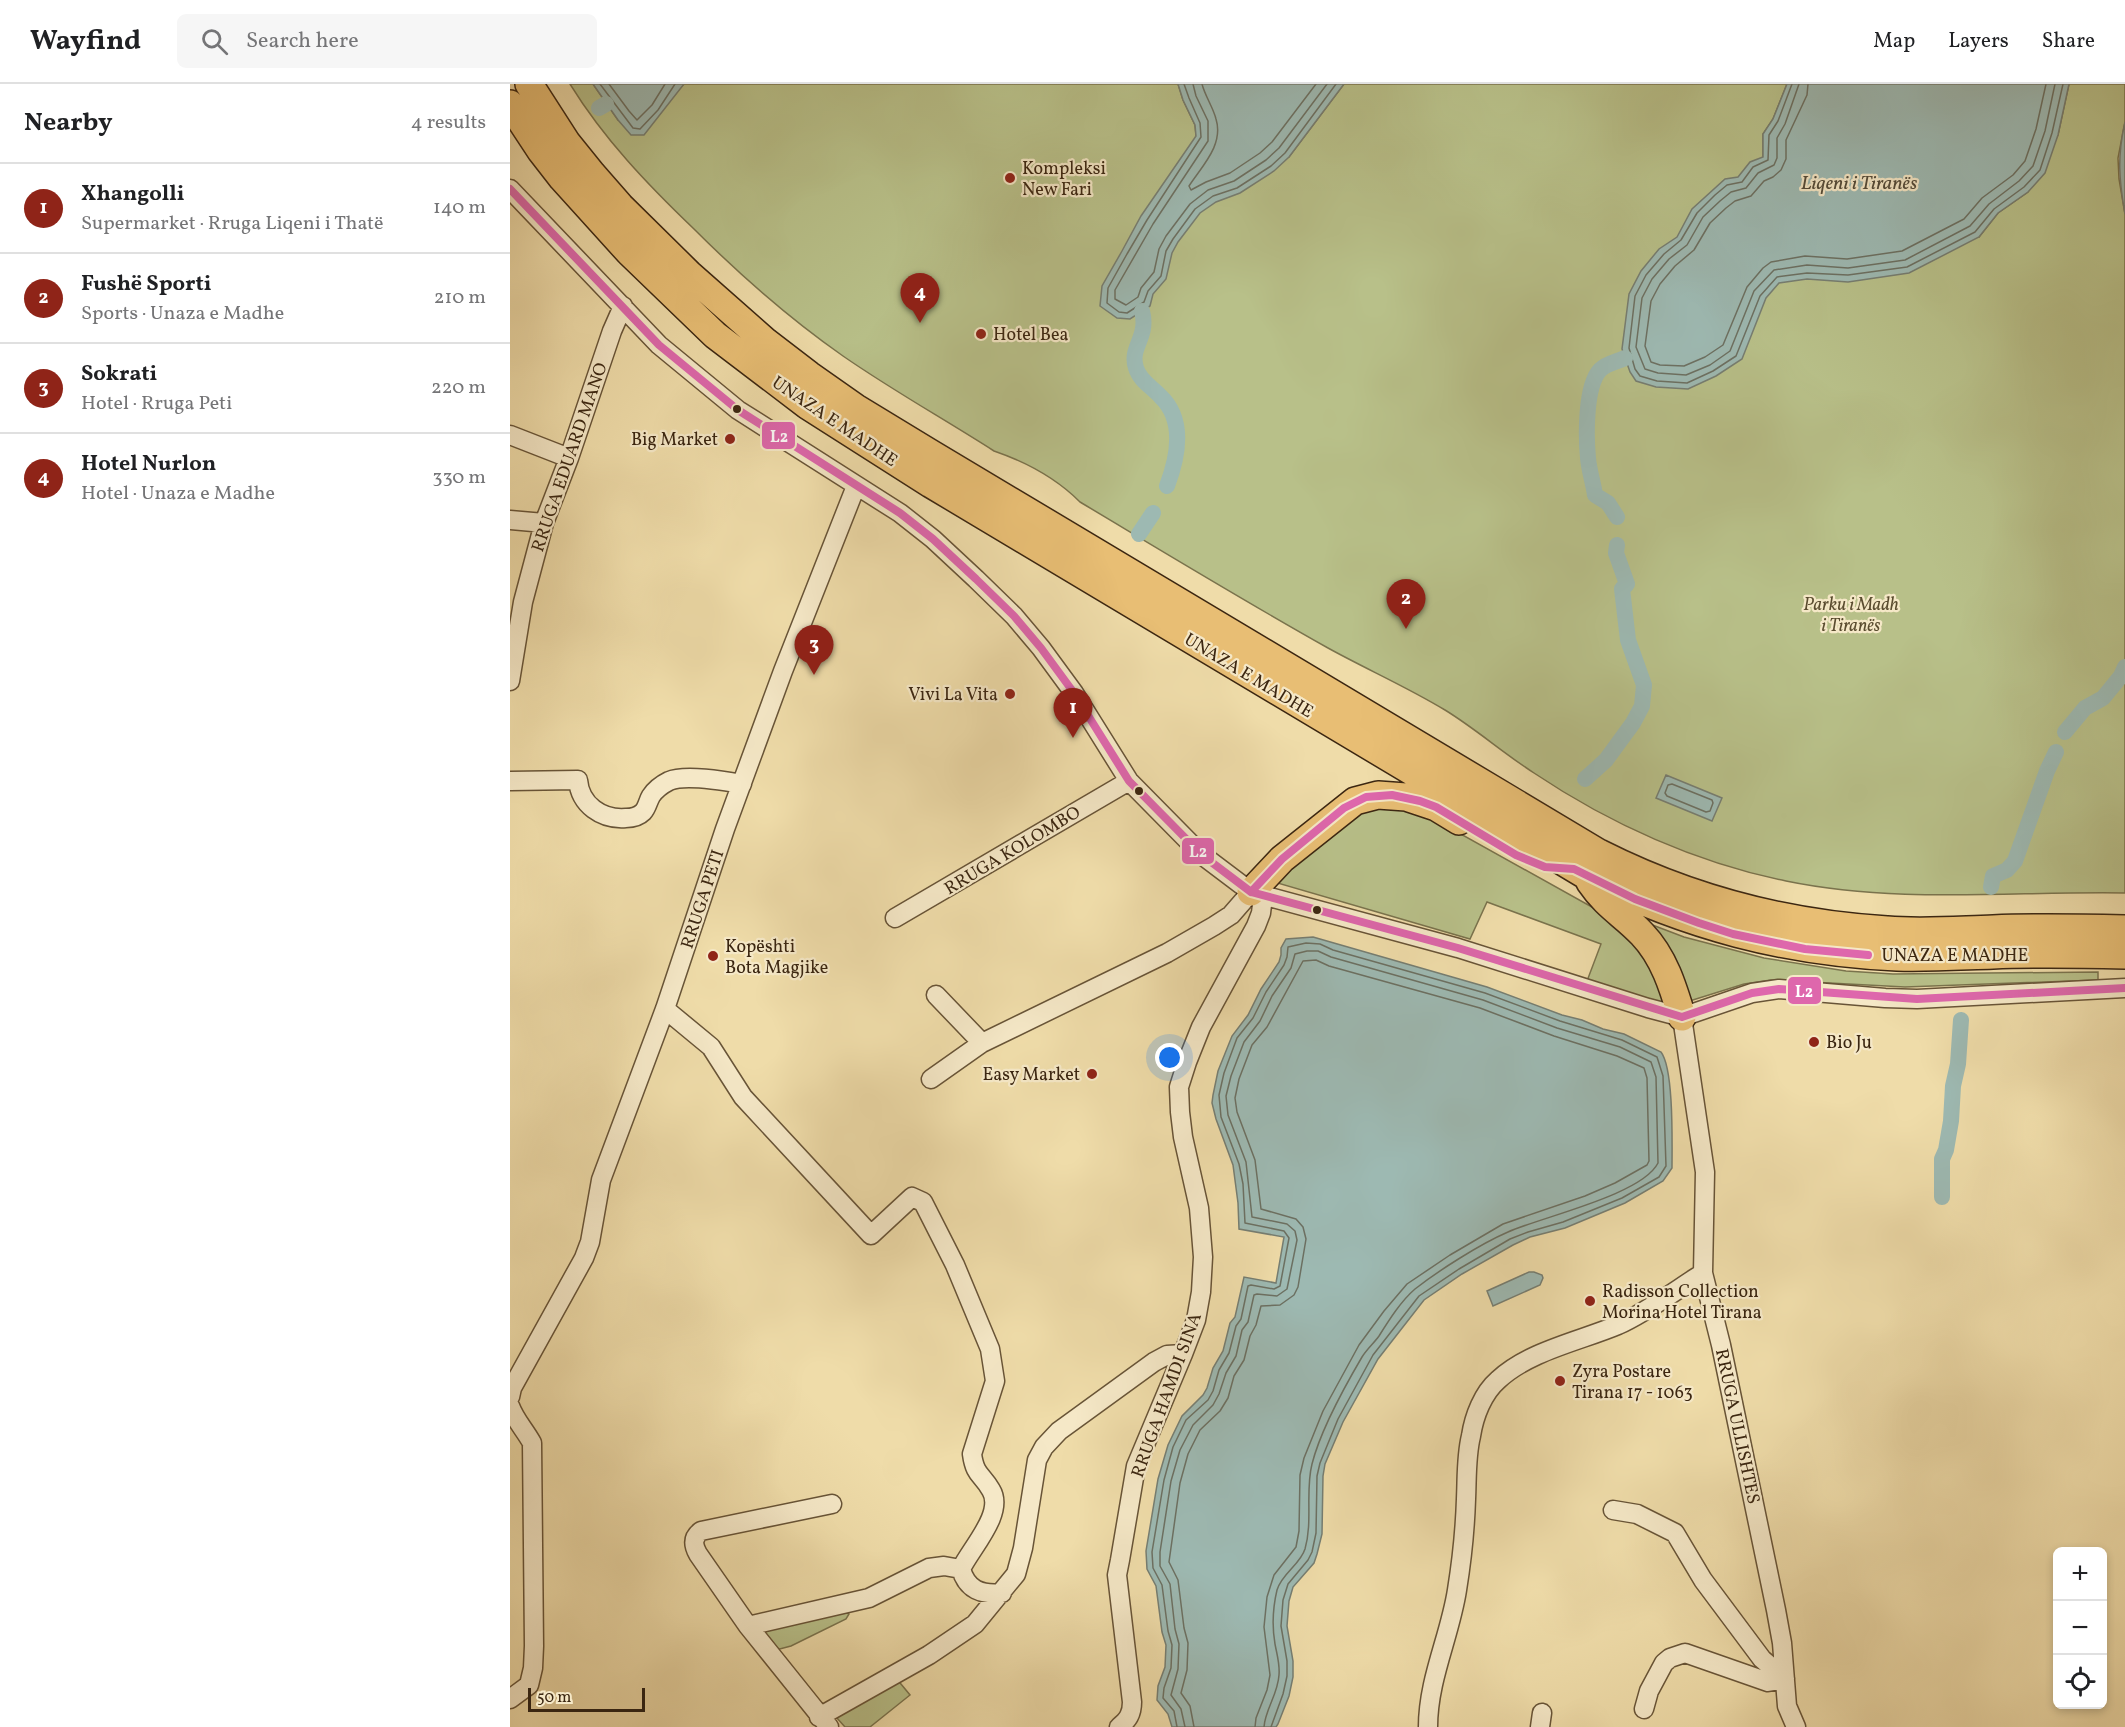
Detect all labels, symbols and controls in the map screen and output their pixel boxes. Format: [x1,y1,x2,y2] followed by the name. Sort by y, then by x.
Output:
[177,14,597,68] search box
[30,22,141,61] text: Wayfind
[198,25,231,58] icon: search
[246,26,359,57] text: Search here
[1873,27,1915,56] text: Map
[1948,27,2009,56] text: Layers
[2042,27,2095,56] text: Share
[24,105,113,141] text: Nearby
[411,109,486,137] text: 4 results
[1022,157,1106,203] place label: Kompleksi New Fari
[1801,170,1918,198] water label: Liqeni i Tiranës
[1003,171,1017,185] marker: Kompleksi New Fari
[81,179,185,210] text: Xhangolli
[39,194,48,222] text: 1
[433,194,486,222] text: 140 m
[81,210,383,238] text: Supermarket · Rruga Liqeni i Thatë
[81,269,212,300] text: Fushë Sporti
[900,274,940,323] pin: 4
[38,284,49,312] text: 2
[434,284,486,312] text: 210 m
[81,300,284,328] text: Sports · Unaza e Madhe
[993,323,1069,348] place label: Hotel Bea
[974,327,988,341] marker: Hotel Bea
[81,359,157,390] text: Sokrati
[526,359,615,556] street label: RRUGA EDUARD MANO
[766,371,902,474] street label: UNAZA E MADHE
[38,374,49,402] text: 3
[431,374,486,402] text: 220 m
[81,390,232,418] text: Hotel · Rruga Peti
[731,403,743,415] unlabelled marker
[761,421,796,450] line badge: L2
[770,427,788,449] text: L2
[631,428,718,453] place label: Big Market
[723,432,737,446] marker: Big Market
[81,449,216,480] text: Hotel Nurlon
[37,464,50,492] text: 4
[432,464,486,492] text: 330 m
[81,480,275,508] text: Hotel · Unaza e Madhe
[1386,580,1426,629] pin: 2
[1803,593,1899,639] park label: Parku i Madh i Tiranës
[794,626,834,675] pin: 3
[1179,628,1318,725] street label: UNAZA E MADHE
[908,683,998,708] place label: Vivi La Vita
[1003,687,1017,701] marker: Vivi La Vita
[1054,688,1092,738] pin: 1
[1133,785,1145,797] unlabelled marker
[940,801,1086,902] street label: RRUGA KOLOMBO
[1181,837,1215,865] line badge: L2
[1189,842,1207,864] text: L2
[676,847,731,952] street label: RRUGA PETI
[1311,904,1323,916] unlabelled marker
[725,935,828,981] place label: Kopështi Bota Magjike
[1882,944,2029,969] street label: UNAZA E MADHE
[706,949,720,963] marker: Kopështi Bota Magjike
[1787,976,1822,1005] line badge: L2
[1795,982,1813,1004] text: L2
[1826,1031,1872,1056] place label: Bio Ju
[1807,1035,1821,1049] marker: Bio Ju
[1155,1043,1184,1072] your location
[982,1063,1080,1088] place label: Easy Market
[1085,1067,1099,1081] marker: Easy Market
[1602,1280,1762,1326] place label: Radisson Collection Morina Hotel Tirana
[1583,1294,1597,1308] marker: Radisson Collection Morina Hotel Tirana
[1126,1309,1209,1481] street label: RRUGA HAMDI SINA
[1708,1346,1765,1506] street label: RRUGA ULLISHTES
[1572,1360,1693,1406] place label: Zyra Postare Tirana 17 - 1063
[1553,1374,1567,1388] marker: Zyra Postare Tirana 17 - 1063
[2053,1547,2107,1709] map controls
[2053,1547,2107,1601] button: +
[2053,1601,2107,1655] button: −
[2053,1655,2107,1709] button: locate
[528,1685,645,1712] scale bar
[537,1687,571,1709] text: 50 m

